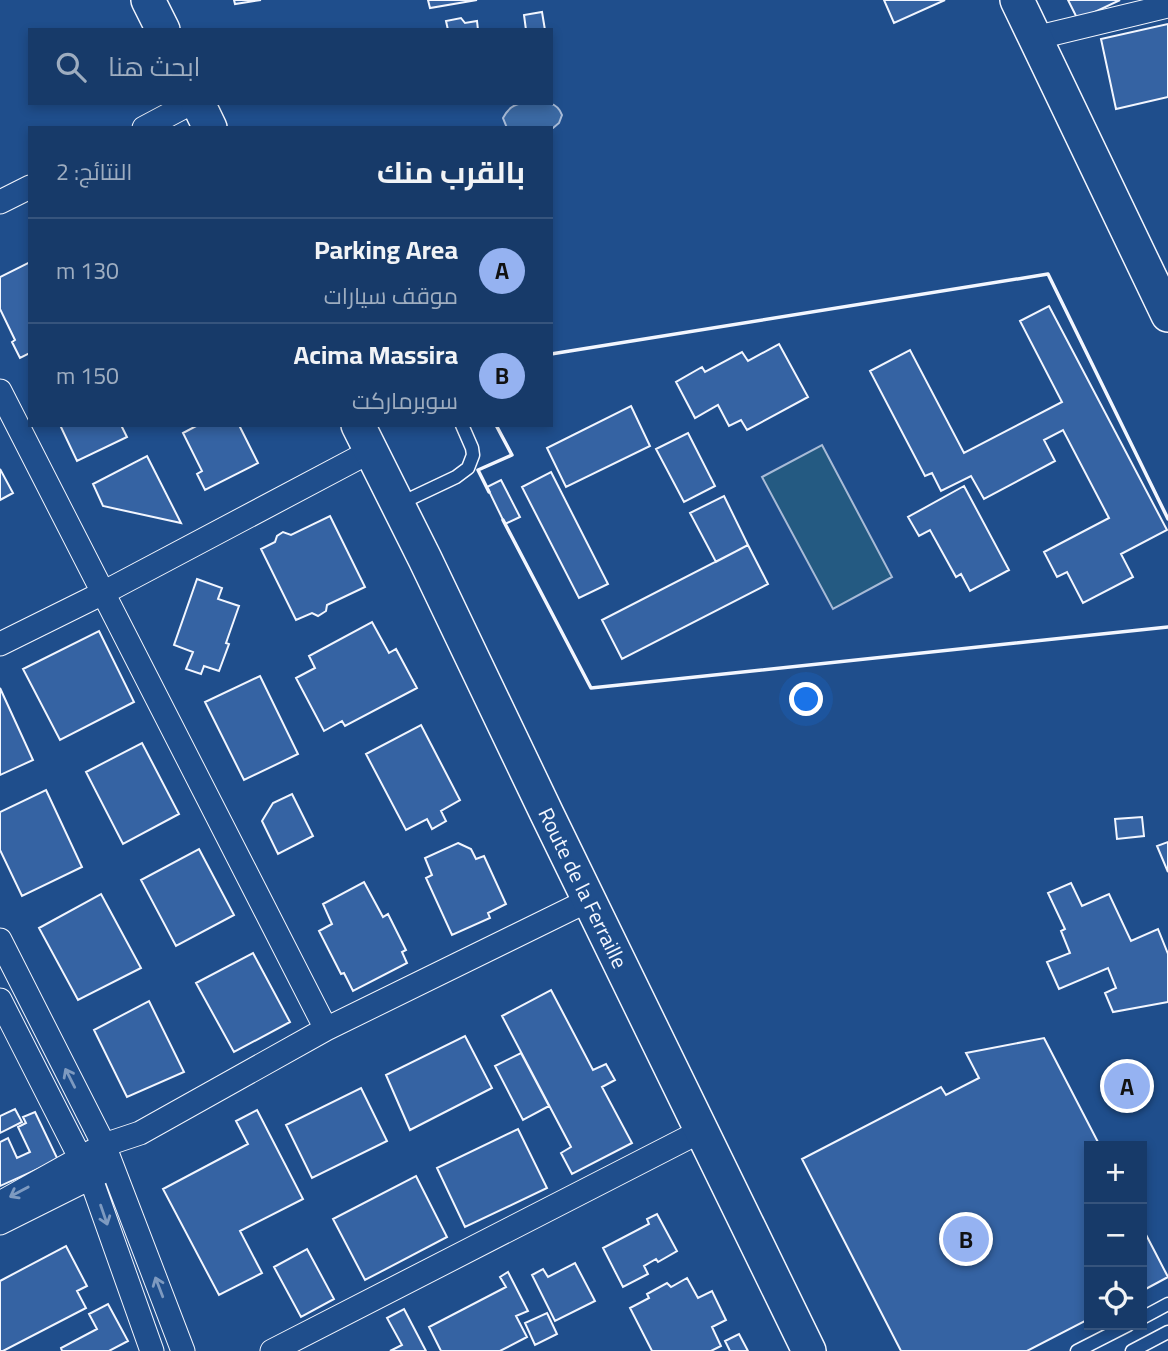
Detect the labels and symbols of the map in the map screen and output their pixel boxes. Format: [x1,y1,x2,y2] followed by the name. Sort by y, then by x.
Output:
[789,682,823,716] your location
[527,801,639,975] street label: Route de la Ferraille
[1104,1060,1150,1112] pin: A
[63,1068,77,1089] one-way arrow
[10,1186,30,1200] one-way arrow
[99,1204,111,1226] one-way arrow
[943,1213,989,1265] pin: B
[152,1277,164,1299] one-way arrow

